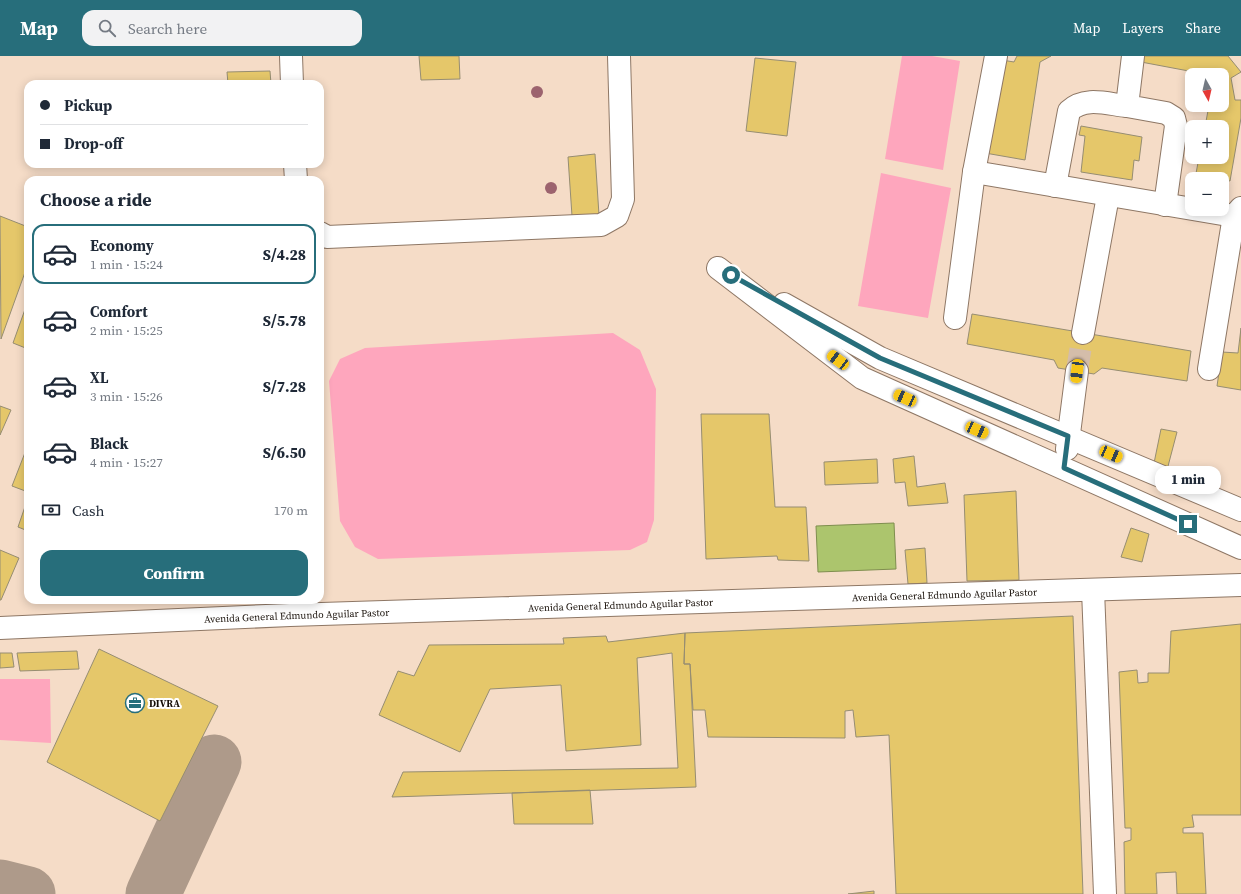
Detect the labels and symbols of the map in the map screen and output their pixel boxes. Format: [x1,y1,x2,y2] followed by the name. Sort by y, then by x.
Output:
[1185,68,1229,112] north arrow
[722,266,740,284] route start
[825,348,851,372] car
[1070,358,1084,384] car
[892,388,918,408] car
[964,420,990,440] car
[1098,444,1124,464] car
[1155,466,1221,494] callout: 1 min
[1179,515,1197,533] route end
[852,585,1038,604] street label: Avenida General Edmundo Aguilar Pastor
[528,596,714,614] street label: Avenida General Edmundo Aguilar Pastor
[204,606,390,626] street label: Avenida General Edmundo Aguilar Pastor
[124,692,146,714] office icon: DIVRA
[149,697,180,710] place label: DIVRA

